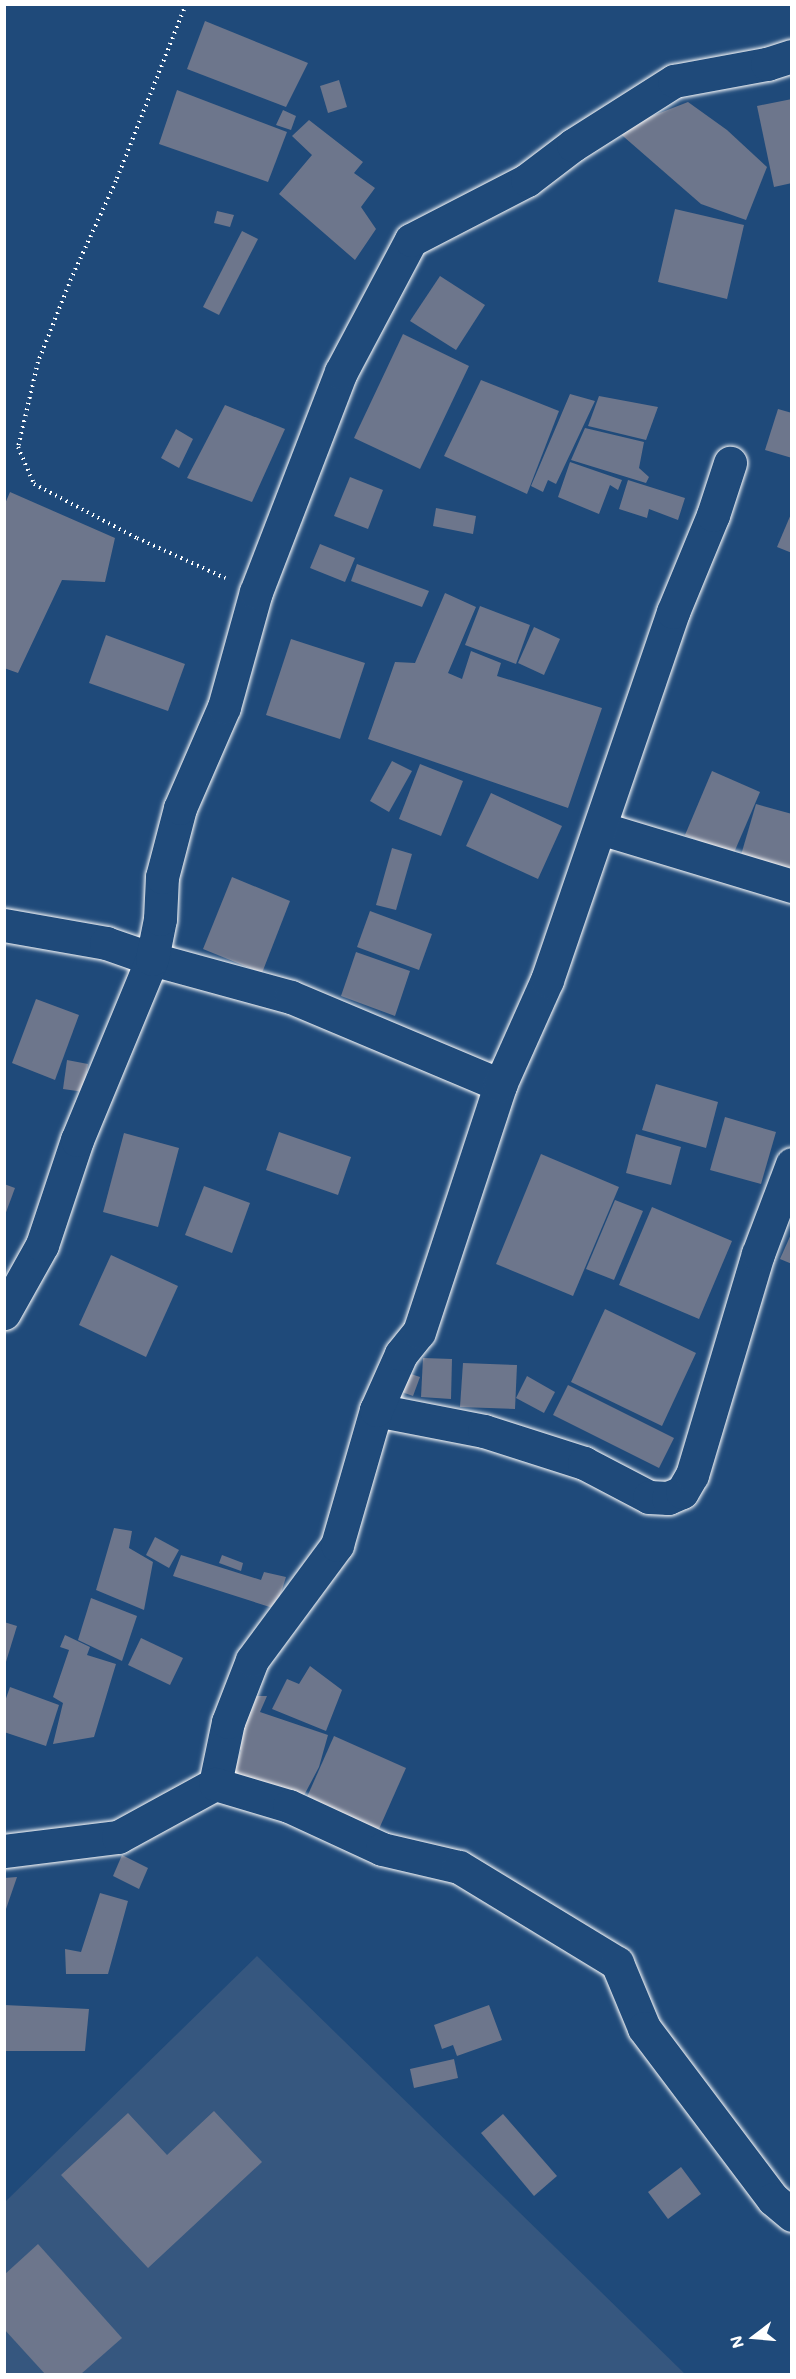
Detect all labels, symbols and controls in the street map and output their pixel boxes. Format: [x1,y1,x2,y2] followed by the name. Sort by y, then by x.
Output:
[724,2307,784,2367] north arrow
[724,2333,748,2351] text: N

